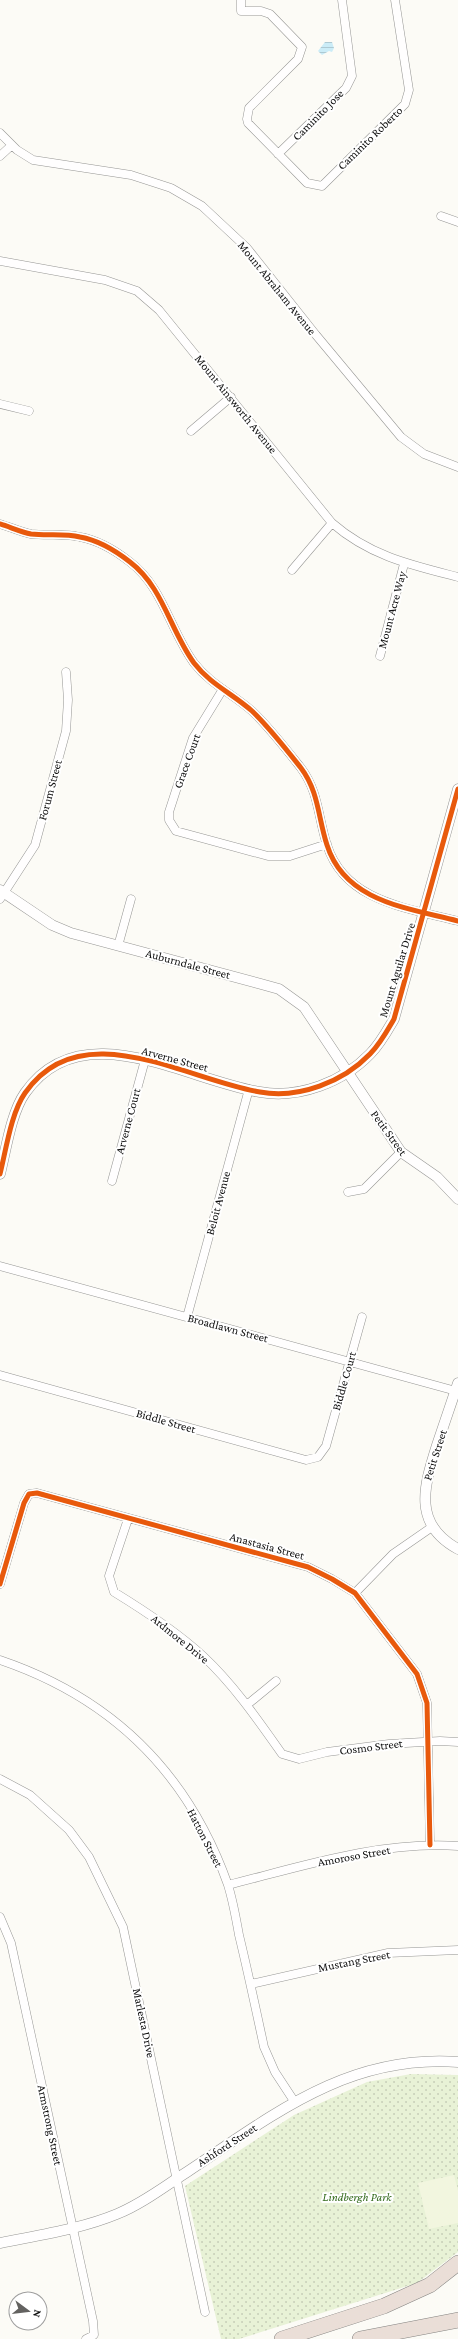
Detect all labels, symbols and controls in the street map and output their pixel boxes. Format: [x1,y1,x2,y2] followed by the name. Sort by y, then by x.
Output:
[290,87,346,143] street label: Caminito Jose
[335,103,405,173] street label: Caminito Roberto
[235,238,319,338] street label: Mount Abraham Avenue
[192,352,280,456] street label: Mount Ainsworth Avenue
[375,569,409,650] street label: Mount Acre Way
[171,731,204,790] street label: Grace Court
[35,757,65,822] street label: Forum Street
[376,921,418,1019] street label: Mount Aguilar Drive
[144,946,233,982] street label: Auburndale Street
[140,1043,211,1075] street label: Arverne Street
[112,1086,144,1155] street label: Arverne Court
[368,1108,411,1159] street label: Petit Street
[203,1169,233,1237] street label: Beloit Avenue
[186,1311,271,1346] street label: Broadlawn Street
[329,1349,359,1412] street label: Biddle Court
[135,1406,198,1436] street label: Biddle Street
[420,1427,450,1482] street label: Petit Street
[228,1529,307,1563] street label: Anastasia Street
[148,1611,212,1667] street label: Ardmore Drive
[339,1736,404,1758] street label: Cosmo Street
[184,1806,226,1871] street label: Hatton Street
[317,1843,392,1869] street label: Amoroso Street
[317,1947,392,1975] street label: Mustang Street
[130,1987,158,2059] street label: Marlesta Drive
[35,2083,66,2168] street label: Armstrong Street
[195,2120,260,2169] street label: Ashford Street
[322,2190,392,2204] park label: Lindbergh Park
[8,2291,48,2331] north arrow
[31,2308,44,2319] text: N

